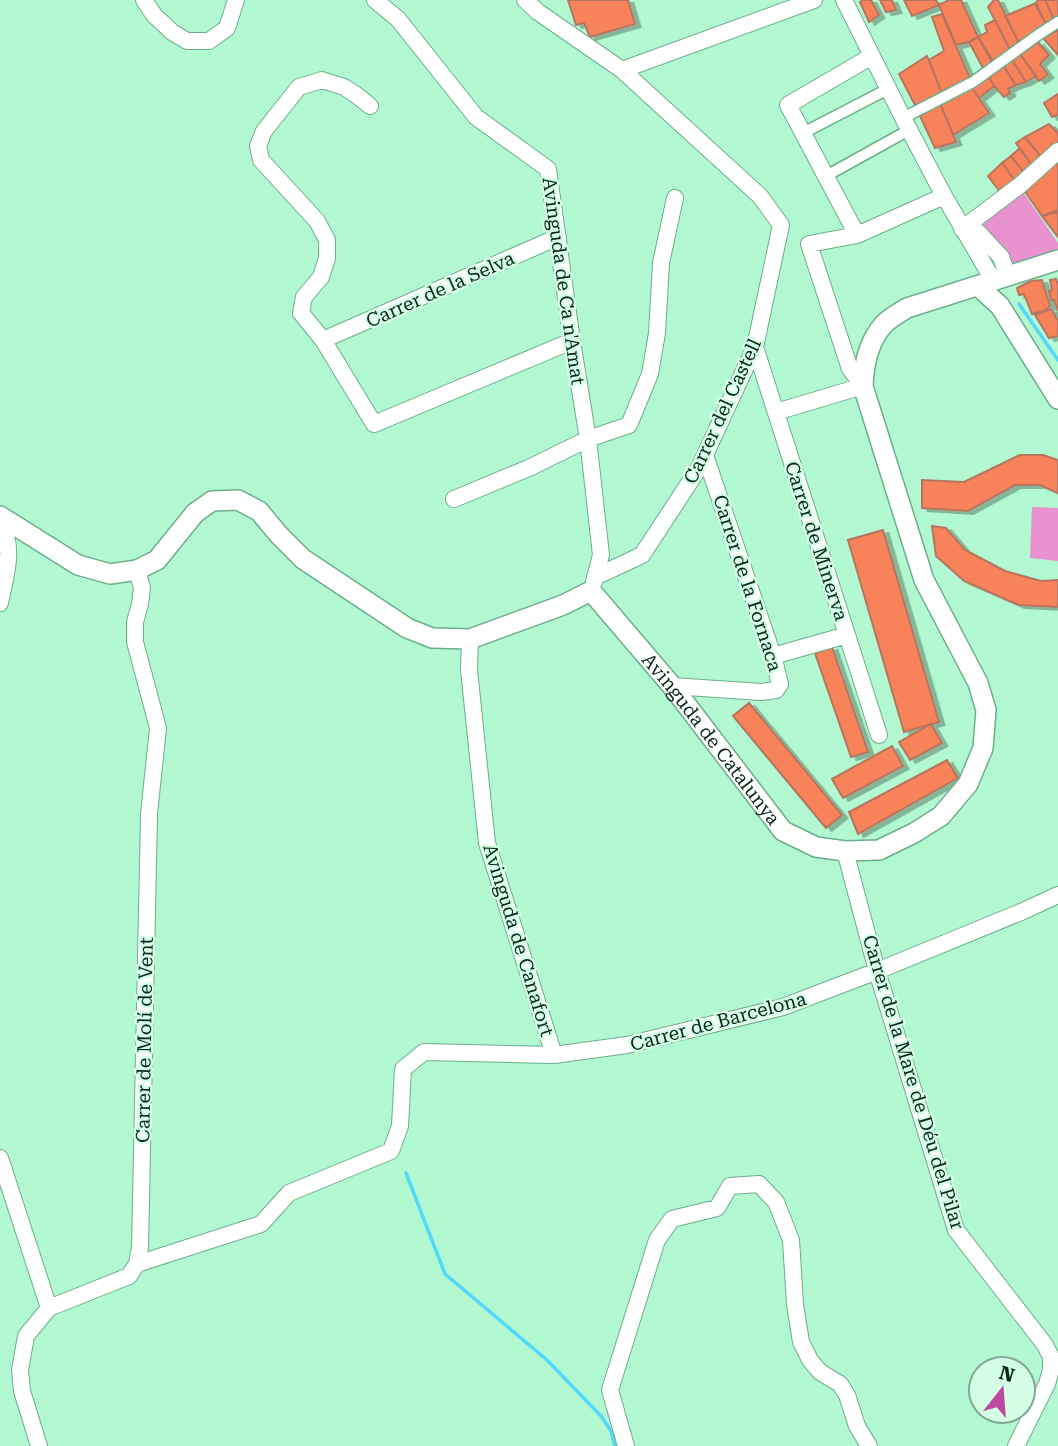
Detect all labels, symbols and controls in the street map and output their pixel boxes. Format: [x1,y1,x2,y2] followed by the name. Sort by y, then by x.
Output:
[538,176,589,386] street label: Avinguda de Ca n'Amat
[362,246,519,332] street label: Carrer de la Selva
[679,335,766,487] street label: Carrer del Castell
[780,459,853,624] street label: Carrer de Minerva
[708,492,787,675] street label: Carrer de la Fornaca
[637,649,786,830] street label: Avinguda de Catalunya
[478,841,559,1039] street label: Avinguda de Canafort
[858,932,969,1232] street label: Carrer de la Mare de Déu del Pilar
[131,937,158,1143] street label: Carrer de Molí de Vent
[628,987,809,1056] street label: Carrer de Barcelona
[967,1355,1037,1425] north arrow
[996,1361,1018,1387] text: N

